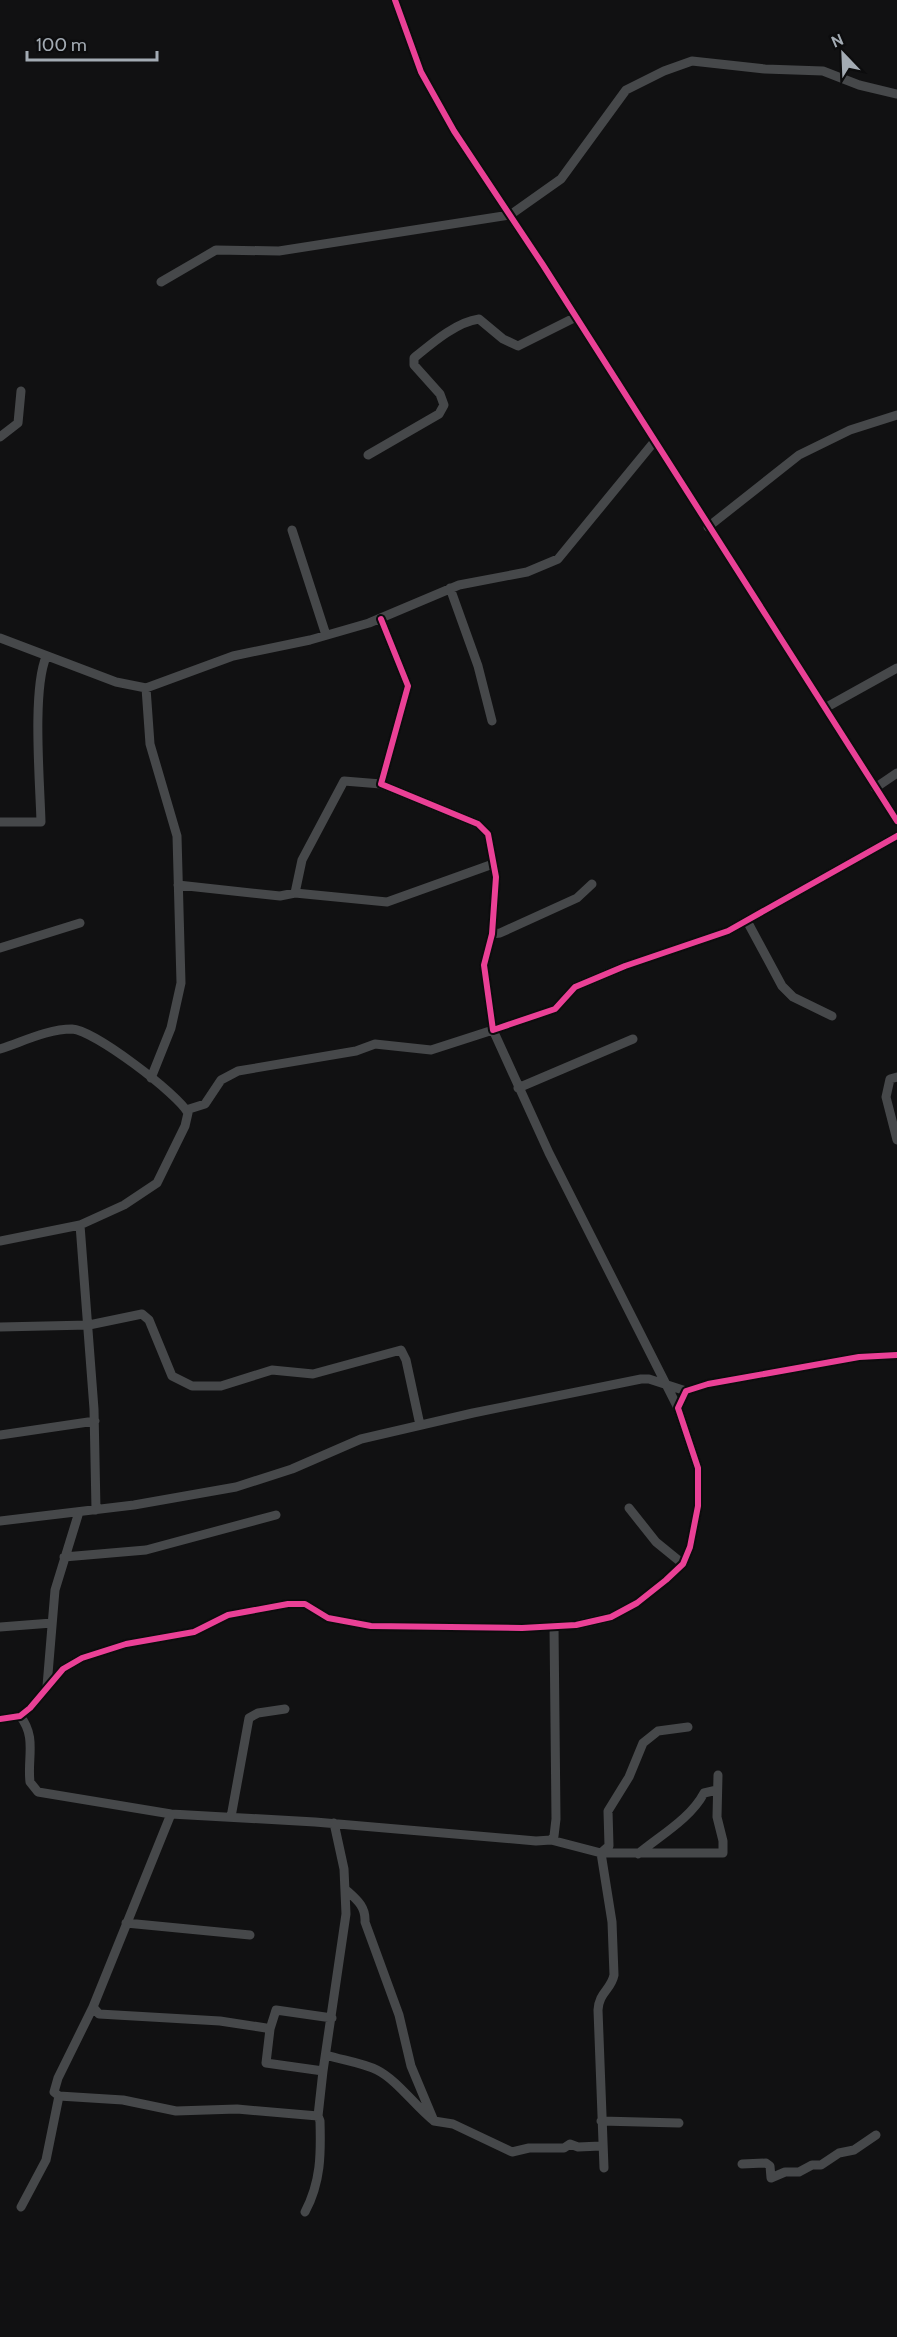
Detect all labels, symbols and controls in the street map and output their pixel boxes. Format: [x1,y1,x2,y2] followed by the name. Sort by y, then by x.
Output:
[27,24,158,62] scale bar
[813,24,873,84] north arrow
[828,30,846,52] text: N
[36,34,87,56] text: 100 m

